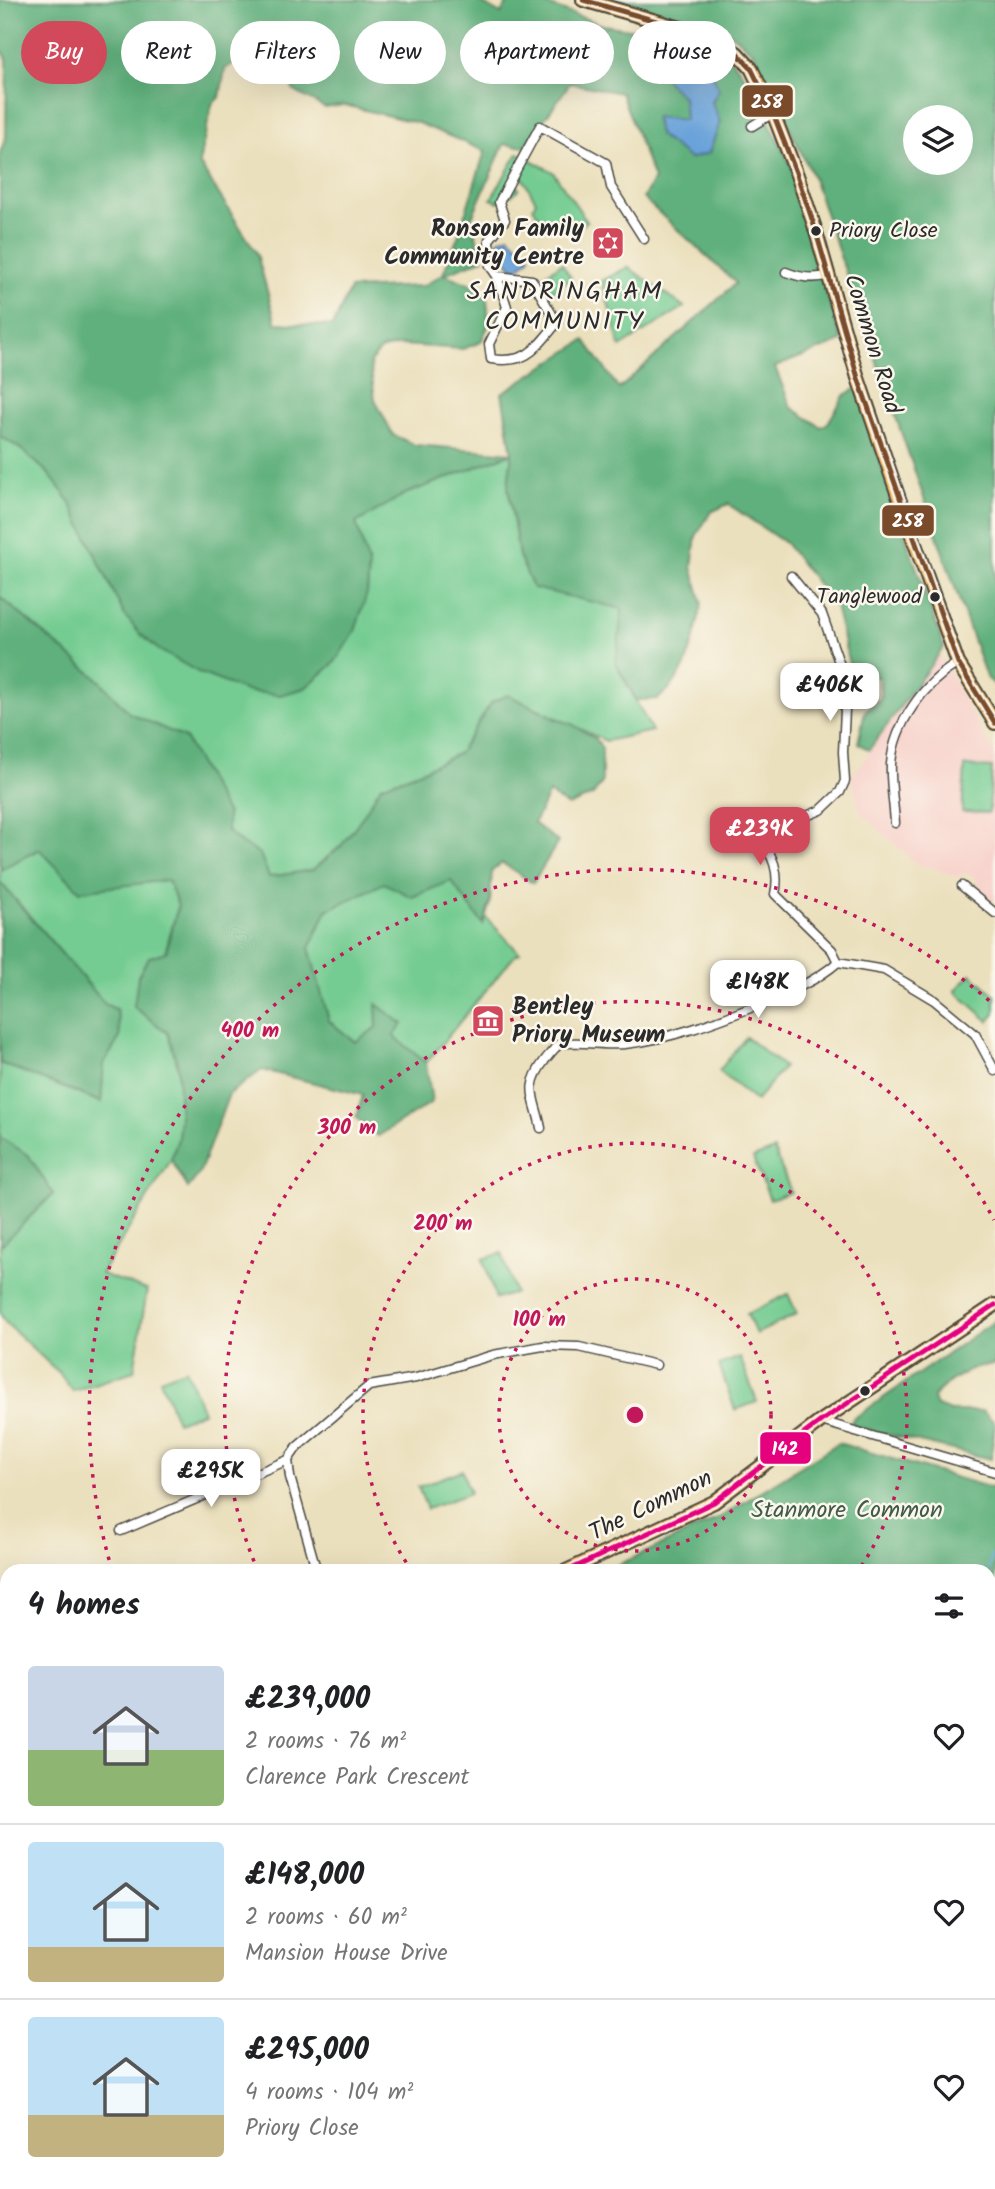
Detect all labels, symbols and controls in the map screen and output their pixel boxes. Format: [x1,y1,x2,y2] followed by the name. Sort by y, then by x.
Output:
[21,21,107,84] chip: Buy
[121,21,216,84] chip: Rent
[230,21,340,84] chip: Filters
[354,21,446,84] chip: New
[460,21,614,84] chip: Apartment
[628,21,736,84] chip: House
[741,84,794,118] line badge: 258
[751,88,784,118] text: 258
[903,105,973,175] map controls
[903,105,973,175] button: layers
[384,210,585,277] place label: Ronson Family Community Centre
[829,214,938,249] place label: Priory Close
[589,224,627,262] synagogue icon: Ronson Family Community Centre
[809,224,823,238] marker: Priory Close
[832,269,912,420] street label: Common Road
[467,271,663,343] district label: SANDRINGHAM COMMUNITY
[881,504,935,537] line badge: 258
[892,507,925,537] text: 258
[817,580,923,615] place label: Tanglewood
[928,590,942,604] marker: Tanglewood
[781,664,879,723] pin: £406K
[796,668,864,704] text: £406K
[711,808,809,867] pin: £239K
[726,812,794,848] text: £239K
[709,960,807,1020] pin: £148K
[726,965,790,1001] text: £148K
[512,988,666,1055] place label: Bentley Priory Museum
[469,1002,507,1040] museum icon: Bentley Priory Museum
[221,1015,279,1048] text: 400 m
[317,1112,376,1145] text: 300 m
[413,1208,473,1241] text: 200 m
[512,1304,566,1337] text: 100 m
[858,1384,872,1398] unlabelled marker
[623,1403,647,1427] centre of rings
[759,1431,812,1465] line badge: 142
[771,1435,799,1465] text: 142
[162,1450,260,1509] pin: £295K
[177,1454,245,1490] text: £295K
[583,1459,719,1553] street label: The Common
[751,1491,943,1530] park label: Stanmore Common
[28,1582,140,1630] text: 4 homes
[930,1587,968,1625] icon: filters
[245,1676,370,1724] text: £239,000
[84,1694,168,1778] icon: home
[930,1717,968,1755] icon: heart
[245,1724,406,1760] text: 2 rooms · 76 m²
[245,1760,469,1796] text: Clarence Park Crescent
[245,1852,364,1900] text: £148,000
[84,1870,168,1954] icon: home
[930,1893,968,1931] icon: heart
[245,1900,407,1936] text: 2 rooms · 60 m²
[245,1936,448,1972] text: Mansion House Drive
[245,2027,369,2075] text: £295,000
[84,2045,168,2129] icon: home
[930,2068,968,2106] icon: heart
[245,2075,413,2111] text: 4 rooms · 104 m²
[245,2111,359,2147] text: Priory Close

